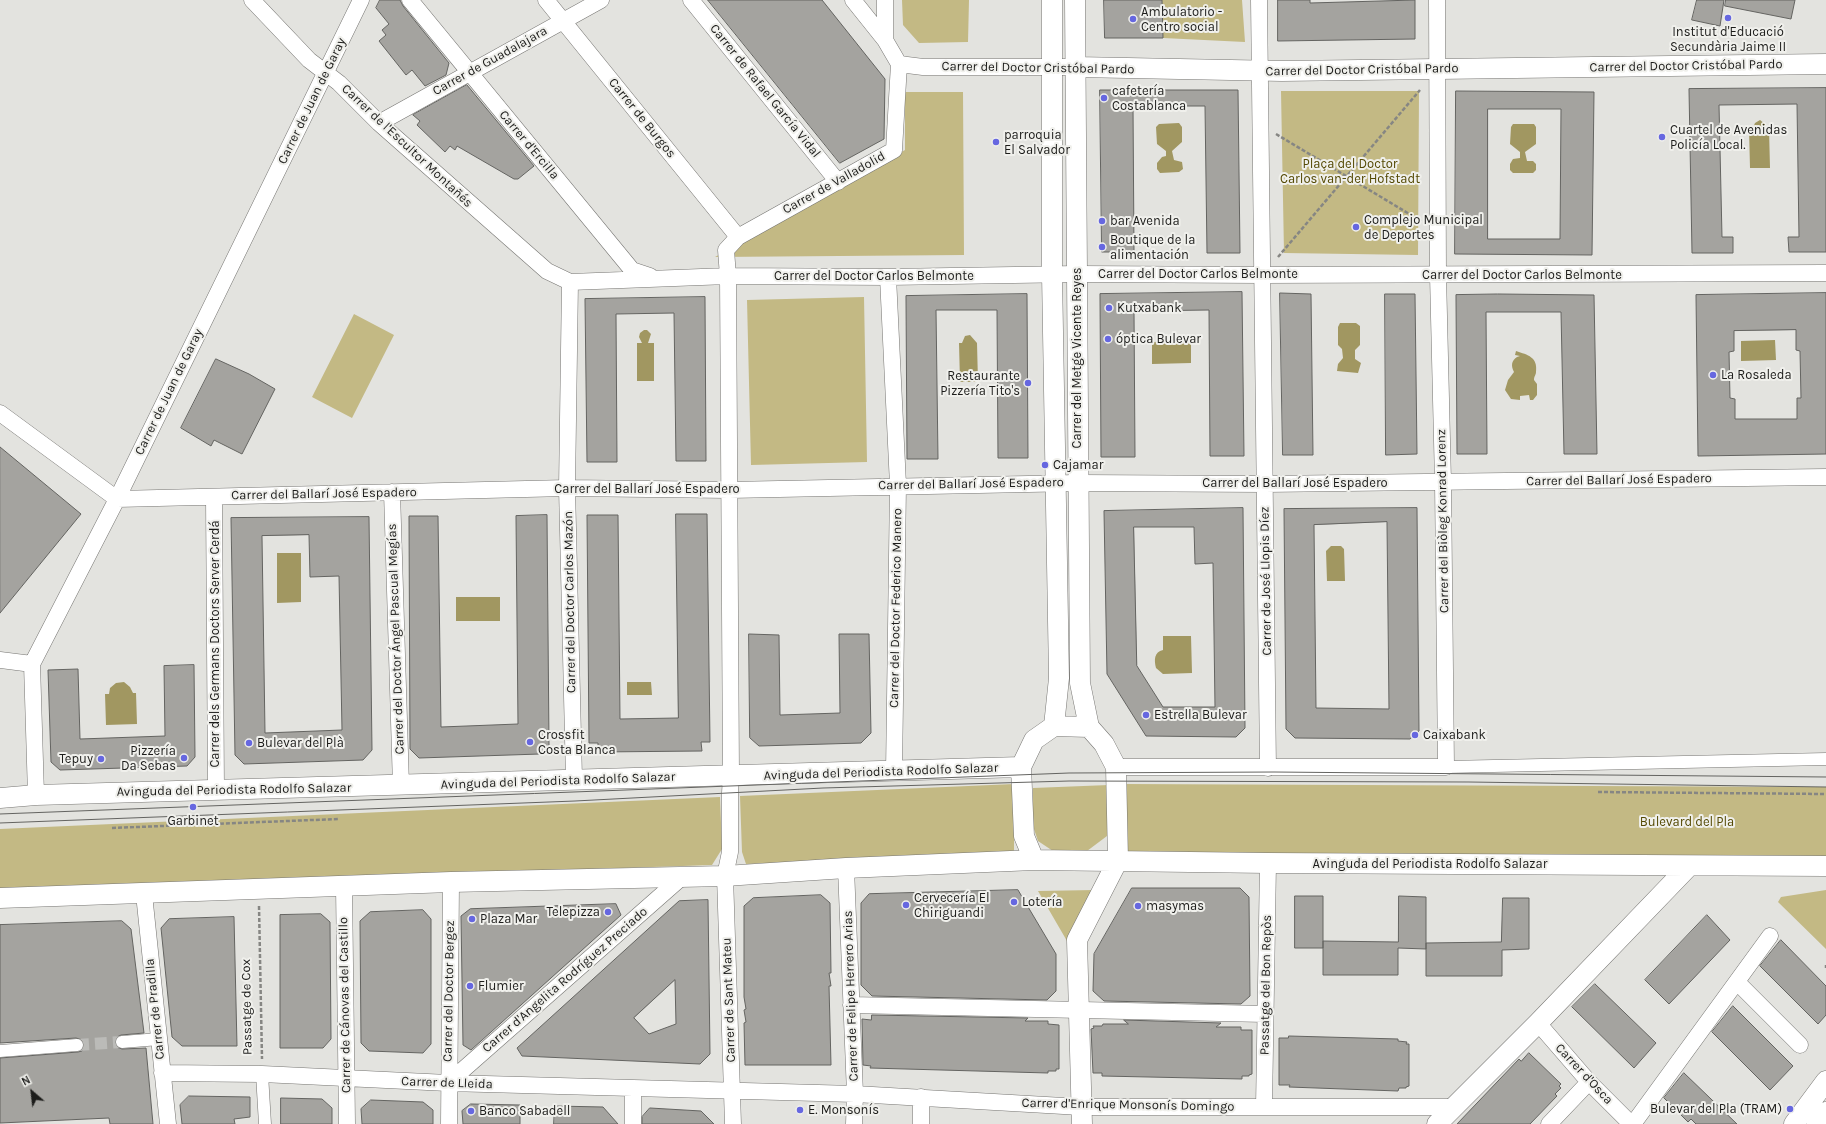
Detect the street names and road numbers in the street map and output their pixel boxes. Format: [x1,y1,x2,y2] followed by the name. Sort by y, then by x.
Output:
[706,21,824,161] street label: Carrer de Rafael García Vidal
[430,23,550,99] street label: Carrer de Guadalajara
[275,35,349,167] street label: Carrer de Juan de Garay
[1589,57,1783,75] street label: Carrer del Doctor Cristóbal Pardo
[941,59,1135,77] street label: Carrer del Doctor Cristóbal Pardo
[1265,61,1459,79] street label: Carrer del Doctor Cristóbal Pardo
[605,75,679,161] street label: Carrer de Burgos
[338,81,476,211] street label: Carrer de l'Escultor Montañés
[496,107,562,183] street label: Carrer d'Ercilla
[780,148,888,218] street label: Carrer de Valladolid
[1098,266,1298,282] street label: Carrer del Doctor Carlos Belmonte
[1069,267,1085,449] street label: Carrer del Metge Vicente Reyes
[1422,267,1622,283] street label: Carrer del Doctor Carlos Belmonte
[774,268,974,284] street label: Carrer del Doctor Carlos Belmonte
[132,326,206,458] street label: Carrer de Juan de Garay
[1434,429,1452,613] street label: Carrer del Biòleg Konrad Lorenz
[1526,471,1712,489] street label: Carrer del Ballarí José Espadero
[878,475,1064,493] street label: Carrer del Ballarí José Espadero
[1202,475,1388,491] street label: Carrer del Ballarí José Espadero
[554,481,740,497] street label: Carrer del Ballarí José Espadero
[231,485,417,503] street label: Carrer del Ballarí José Espadero
[1257,506,1275,656] street label: Carrer de José Llopis Díez
[886,508,906,708] street label: Carrer del Doctor Federico Manero
[561,511,579,693] street label: Carrer del Doctor Carlos Mazón
[207,520,223,768] street label: Carrer dels Germans Doctors Server Cerdá
[384,523,408,755] street label: Carrer del Doctor Ángel Pascual Megías
[763,760,999,784] street label: Avinguda del Periodista Rodolfo Salazar
[440,769,676,793] street label: Avinguda del Periodista Rodolfo Salazar
[116,780,352,800] street label: Avinguda del Periodista Rodolfo Salazar
[1313,856,1547,872] street label: Avinguda del Periodista Rodolfo Salazar
[479,904,651,1056] street label: Carrer d'Angelita Rodríguez Preciado
[840,910,862,1082] street label: Carrer de Felipe Herrero Arias
[1257,915,1275,1055] street label: Passatge del Bon Repòs
[336,917,354,1093] street label: Carrer de Cánovas del Castillo
[440,920,458,1062] street label: Carrer del Doctor Bergez
[719,937,739,1063] street label: Carrer de Sant Mateu
[142,958,168,1060] street label: Carrer de Pradilla
[238,959,256,1055] street label: Passatge de Cox
[1552,1040,1616,1108] street label: Carrer d'Osca
[401,1074,493,1092] street label: Carrer de Lleida
[1021,1095,1235,1115] street label: Carrer d'Enrique Monsonís Domingo

